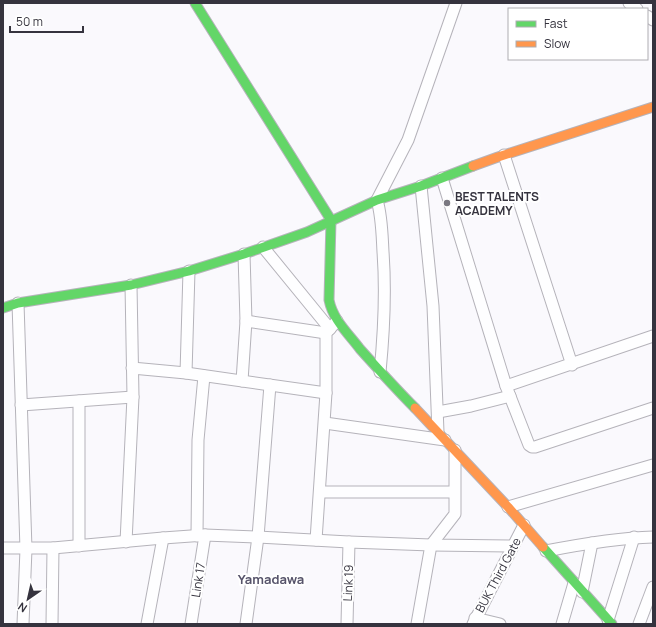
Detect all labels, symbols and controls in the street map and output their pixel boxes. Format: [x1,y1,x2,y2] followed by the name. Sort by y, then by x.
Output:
[10,8,83,34] scale bar
[508,8,648,60] legend
[16,13,43,30] text: 50 m
[544,15,568,32] text: Fast
[544,35,570,52] text: Slow
[455,188,539,219] place label: BEST TALENTS ACADEMY
[442,198,452,208] marker: BEST TALENTS ACADEMY
[471,535,525,615] street label: BUK Third Gate
[187,561,209,599] street label: Link 17
[339,564,357,602] street label: Link 19
[238,570,304,588] district label: Yamadawa
[8,579,48,619] north arrow
[15,599,30,616] text: N

